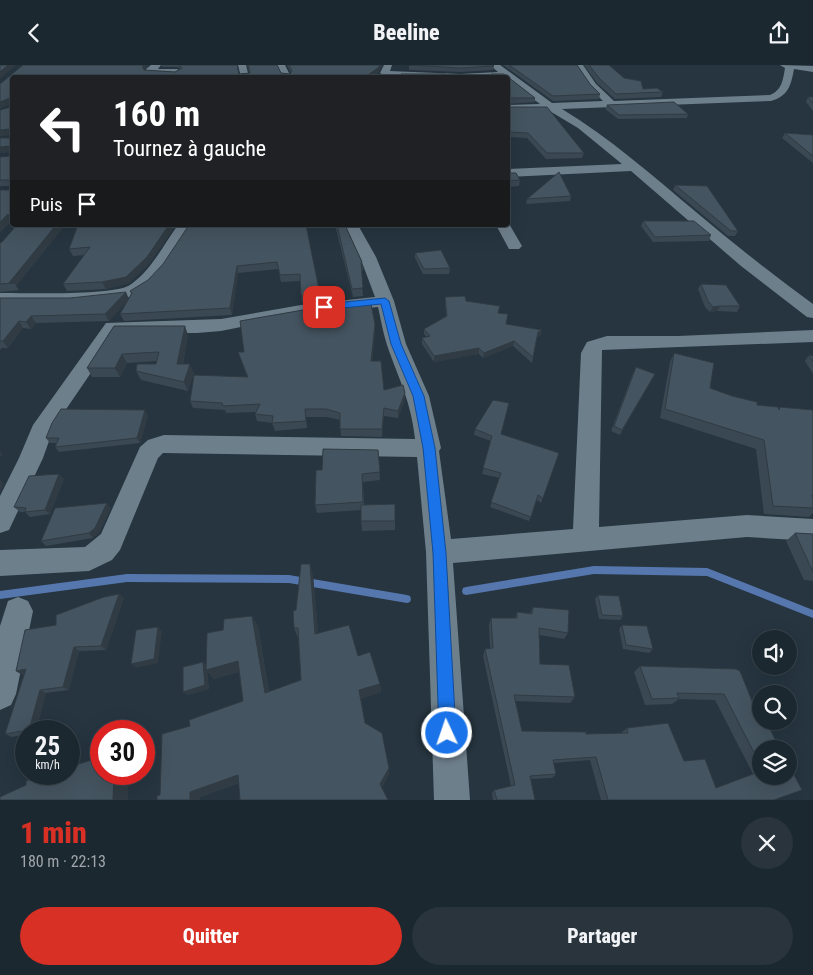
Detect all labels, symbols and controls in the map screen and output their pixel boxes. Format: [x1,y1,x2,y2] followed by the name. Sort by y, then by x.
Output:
[20,19,48,47] icon: back
[765,19,793,47] icon: share
[373,20,440,45] text: Beeline
[113,94,200,135] text: 160 m
[30,95,95,160] icon: left
[113,136,266,161] text: Tournez à gauche
[73,190,101,218] icon: arrive
[30,193,63,216] text: Puis
[303,286,345,328] pin
[310,293,338,321] icon: arrive
[752,630,797,785] map controls
[752,630,797,675] button: sound
[752,685,797,730] button: search
[420,706,472,758] position arrow
[90,720,155,785] speed limit sign: 30
[35,732,60,761] text: 25
[752,740,797,785] button: layers
[35,758,60,772] text: km/h
[20,815,87,850] text: 1 min
[741,817,793,869] button: close
[20,852,106,871] text: 180 m · 22:13
[20,907,402,965] button: Quitter
[412,907,793,965] button: Partager

